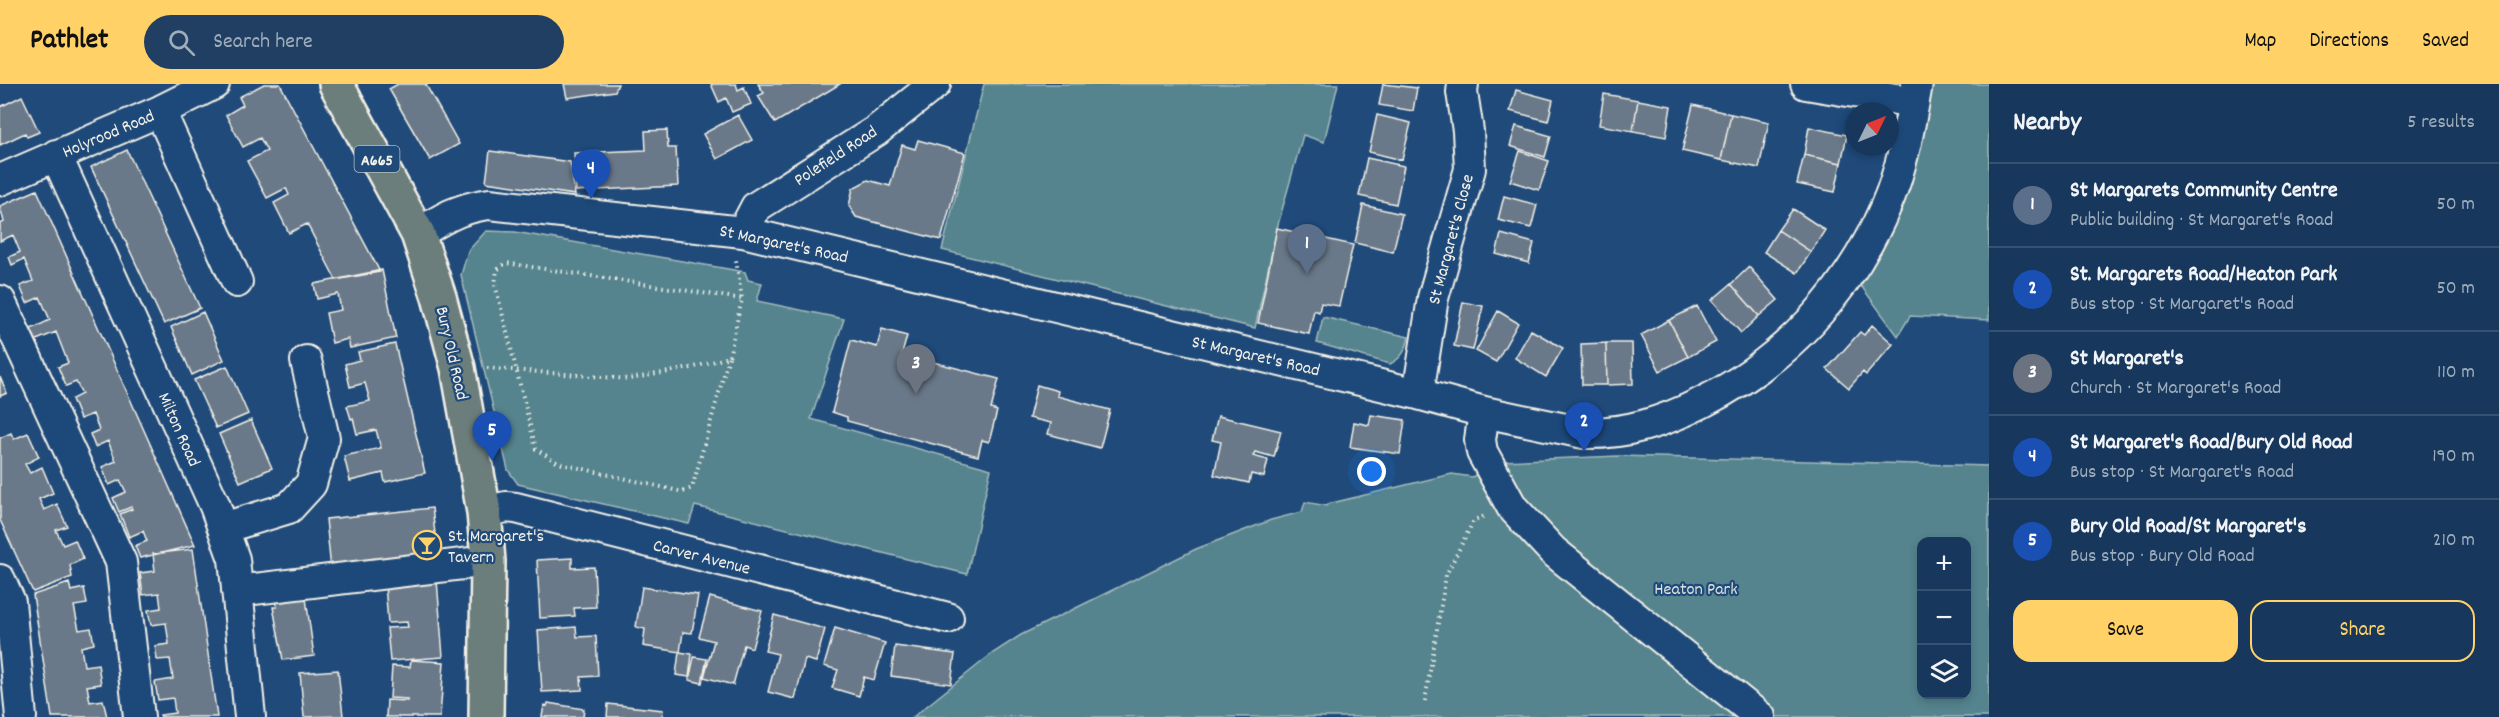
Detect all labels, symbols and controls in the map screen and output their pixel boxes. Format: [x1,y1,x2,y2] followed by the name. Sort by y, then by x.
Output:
[144,15,564,69] search box
[30,22,108,62] text: Pathlet
[165,26,198,59] icon: search
[213,27,313,58] text: Search here
[2245,27,2276,57] text: Map
[2309,27,2389,57] text: Directions
[2422,27,2469,57] text: Saved
[1845,102,1899,156] north arrow
[59,105,159,166] street label: Holyrood Road
[2013,105,2081,142] text: Nearby
[2407,109,2475,137] text: 5 results
[790,121,883,193] street label: Polefield Road
[354,146,400,172] road number: A665
[572,150,610,199] pin: 4
[1423,172,1482,308] street label: St Margaret's Close
[2070,176,2338,207] text: St Margarets Community Centre
[2030,191,2035,219] text: 1
[2437,191,2475,219] text: 50 m
[2070,207,2333,235] text: Public building · St Margaret's Road
[717,220,850,271] street label: St Margaret's Road
[1288,224,1326,274] pin: 1
[2070,260,2337,291] text: St. Margarets Road/Heaton Park
[2028,275,2037,303] text: 2
[2437,275,2475,303] text: 50 m
[2070,291,2294,319] text: Bus stop · St Margaret's Road
[428,304,473,403] street label: Bury Old Road
[1189,331,1322,384] street label: St Margaret's Road
[896,344,936,394] pin: 3
[2070,344,2184,375] text: St Margaret's
[2028,359,2037,387] text: 3
[2437,359,2475,387] text: 110 m
[2070,375,2281,403] text: Church · St Margaret's Road
[150,389,205,471] street label: Milton Road
[1564,402,1604,452] pin: 2
[472,412,512,461] pin: 5
[2070,428,2353,459] text: St Margaret's Road/Bury Old Road
[2028,443,2037,471] text: 4
[2432,443,2475,471] text: 190 m
[1357,457,1386,486] your location
[2070,459,2294,487] text: Bus stop · St Margaret's Road
[2070,512,2306,543] text: Bury Old Road/St Margaret's
[448,525,544,571] place label: St. Margaret's Tavern
[2028,527,2037,555] text: 5
[2433,527,2475,555] text: 210 m
[411,529,443,561] bar icon: St. Margaret's Tavern
[650,534,753,583] street label: Carver Avenue
[1917,537,1971,699] map controls
[1917,537,1971,591] button: +
[2070,543,2255,571] text: Bus stop · Bury Old Road
[1654,578,1738,603] park label: Heaton Park
[1917,591,1971,645] button: −
[2013,600,2238,662] button: Save
[2250,600,2475,662] button: Share
[1917,645,1971,699] button: layers

